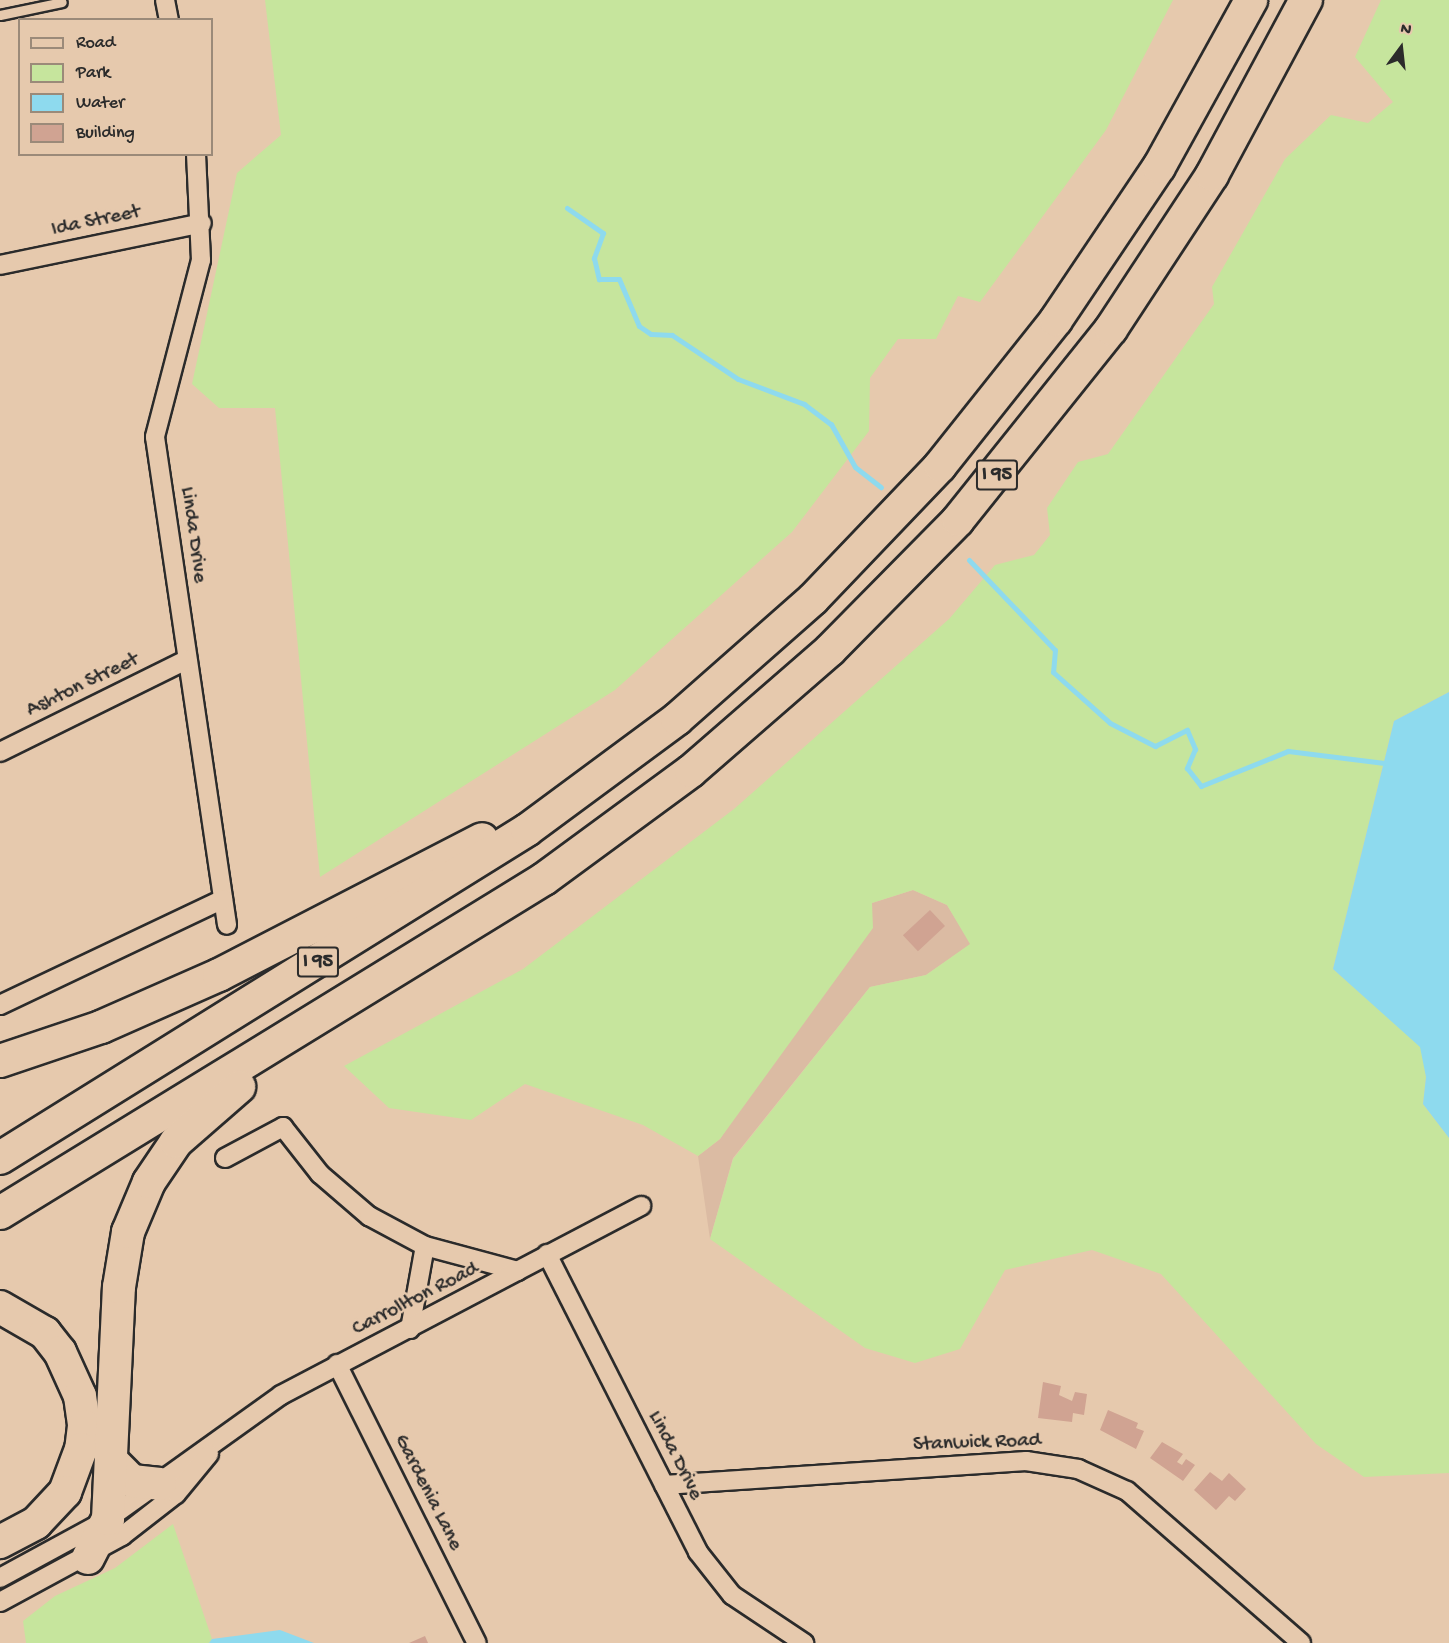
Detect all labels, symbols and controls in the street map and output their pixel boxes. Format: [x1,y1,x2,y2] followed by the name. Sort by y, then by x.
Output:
[18,18,213,156] legend
[1371,18,1431,78] north arrow
[1398,20,1413,41] text: N
[76,33,115,54] text: Road
[76,63,110,84] text: Park
[76,93,124,114] text: Water
[76,123,135,144] text: Building
[49,200,143,244] street label: Ida Street
[974,458,1020,492] road number: I 95
[173,485,211,585] street label: Linda Drive
[23,648,143,724] street label: Ashton Street
[296,945,340,979] road number: I 95
[349,1257,483,1343] street label: Carrollton Road
[641,1407,707,1505] street label: Linda Drive
[913,1429,1041,1459] street label: Stanwick Road
[387,1431,467,1555] street label: Gardenia Lane

